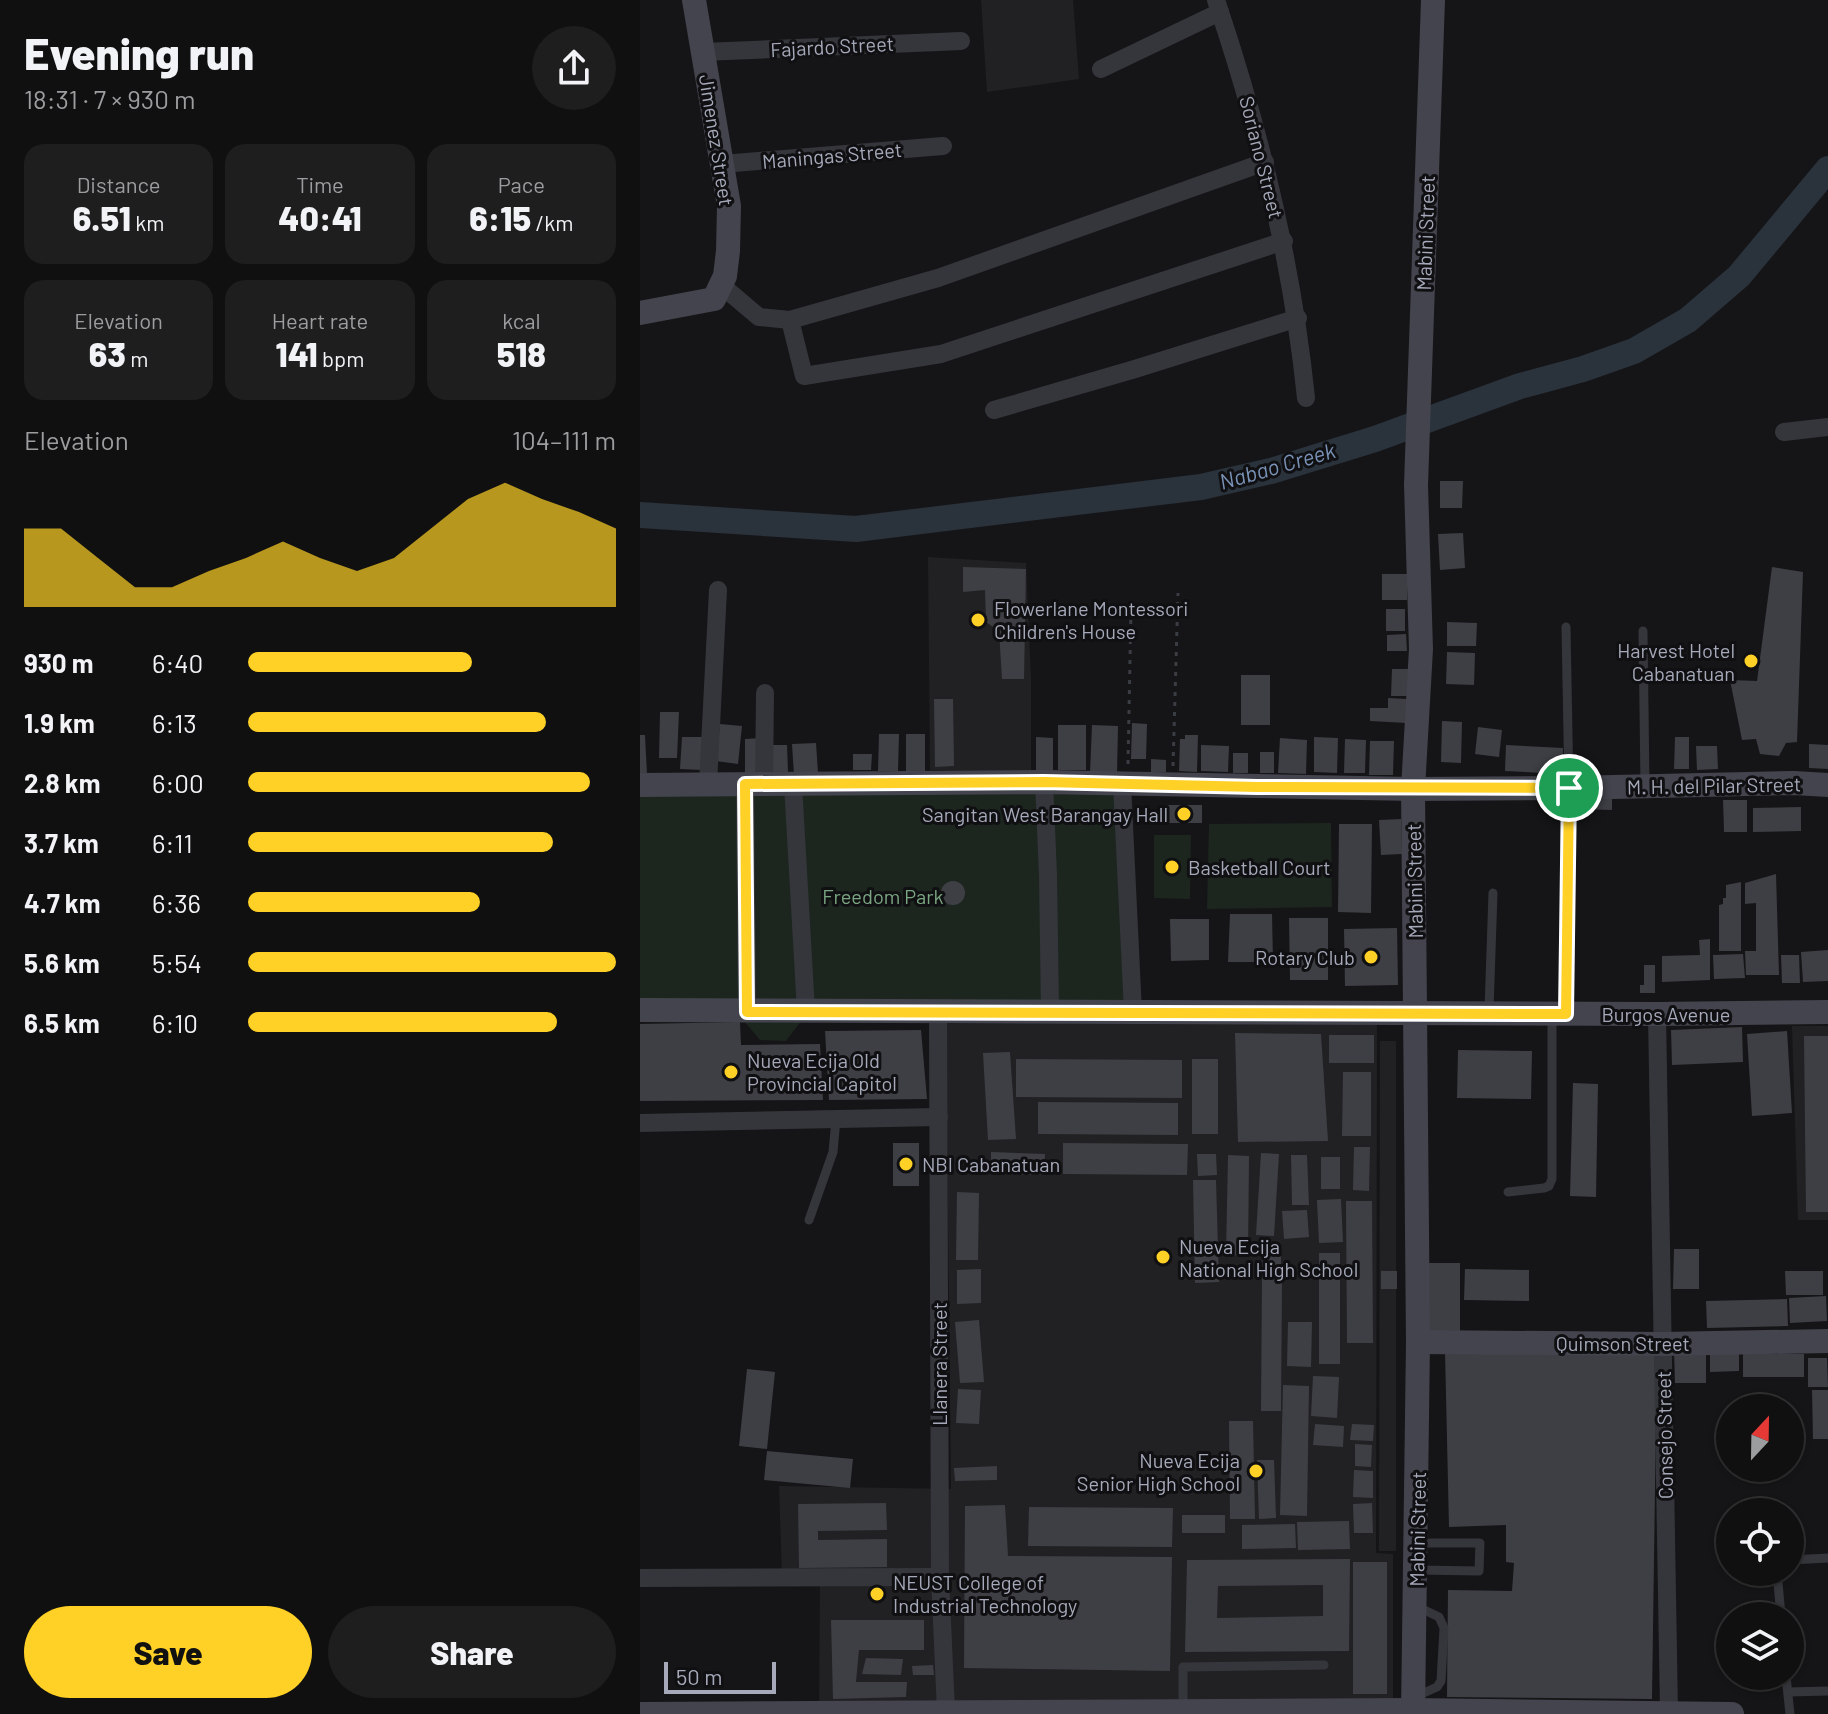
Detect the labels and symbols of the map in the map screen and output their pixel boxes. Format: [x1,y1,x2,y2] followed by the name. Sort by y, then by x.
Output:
[770,31,894,61] street label: Fajardo Street
[695,73,739,207] street label: Jimenez Street
[1235,93,1289,221] street label: Soriano Street
[761,137,903,173] street label: Maningas Street
[1411,175,1439,291] street label: Mabini Street
[1216,436,1338,494] water label: Nabao Creek
[994,596,1188,643] place label: Flowerlane Montessori Children's House
[969,611,987,629] marker: Flowerlane Montessori Children's House
[1617,638,1735,685] place label: Harvest Hotel Cabanatuan
[1742,652,1760,670] marker: Harvest Hotel Cabanatuan
[1535,754,1603,822] pin
[1627,771,1801,799] street label: M. H. del Pilar Street
[922,802,1168,826] place label: Sangitan West Barangay Hall
[1175,805,1193,823] marker: Sangitan West Barangay Hall
[1401,823,1427,939] street label: Mabini Street
[1188,855,1331,879] place label: Basketball Court
[1163,858,1181,876] marker: Basketball Court
[822,884,944,908] park label: Freedom Park
[1255,945,1355,969] place label: Rotary Club
[1362,948,1380,966] marker: Rotary Club
[1602,1002,1730,1026] street label: Burgos Avenue
[747,1048,897,1095] place label: Nueva Ecija Old Provincial Capitol
[722,1063,740,1081] marker: Nueva Ecija Old Provincial Capitol
[922,1152,1060,1176] place label: NBI Cabanatuan
[897,1155,915,1173] marker: NBI Cabanatuan
[1179,1234,1358,1281] place label: Nueva Ecija National High School
[1154,1248,1172,1266] marker: Nueva Ecija National High School
[927,1302,951,1426] street label: Llanera Street
[1556,1331,1690,1355] street label: Quimson Street
[1651,1371,1677,1499] street label: Consejo Street
[1716,1394,1804,1482] north arrow
[1077,1448,1240,1495] place label: Nueva Ecija Senior High School
[1247,1462,1265,1480] marker: Nueva Ecija Senior High School
[1404,1471,1430,1587] street label: Mabini Street
[893,1570,1077,1617] place label: NEUST College of Industrial Technology
[868,1585,886,1603] marker: NEUST College of Industrial Technology
[664,1658,776,1694] scale bar

